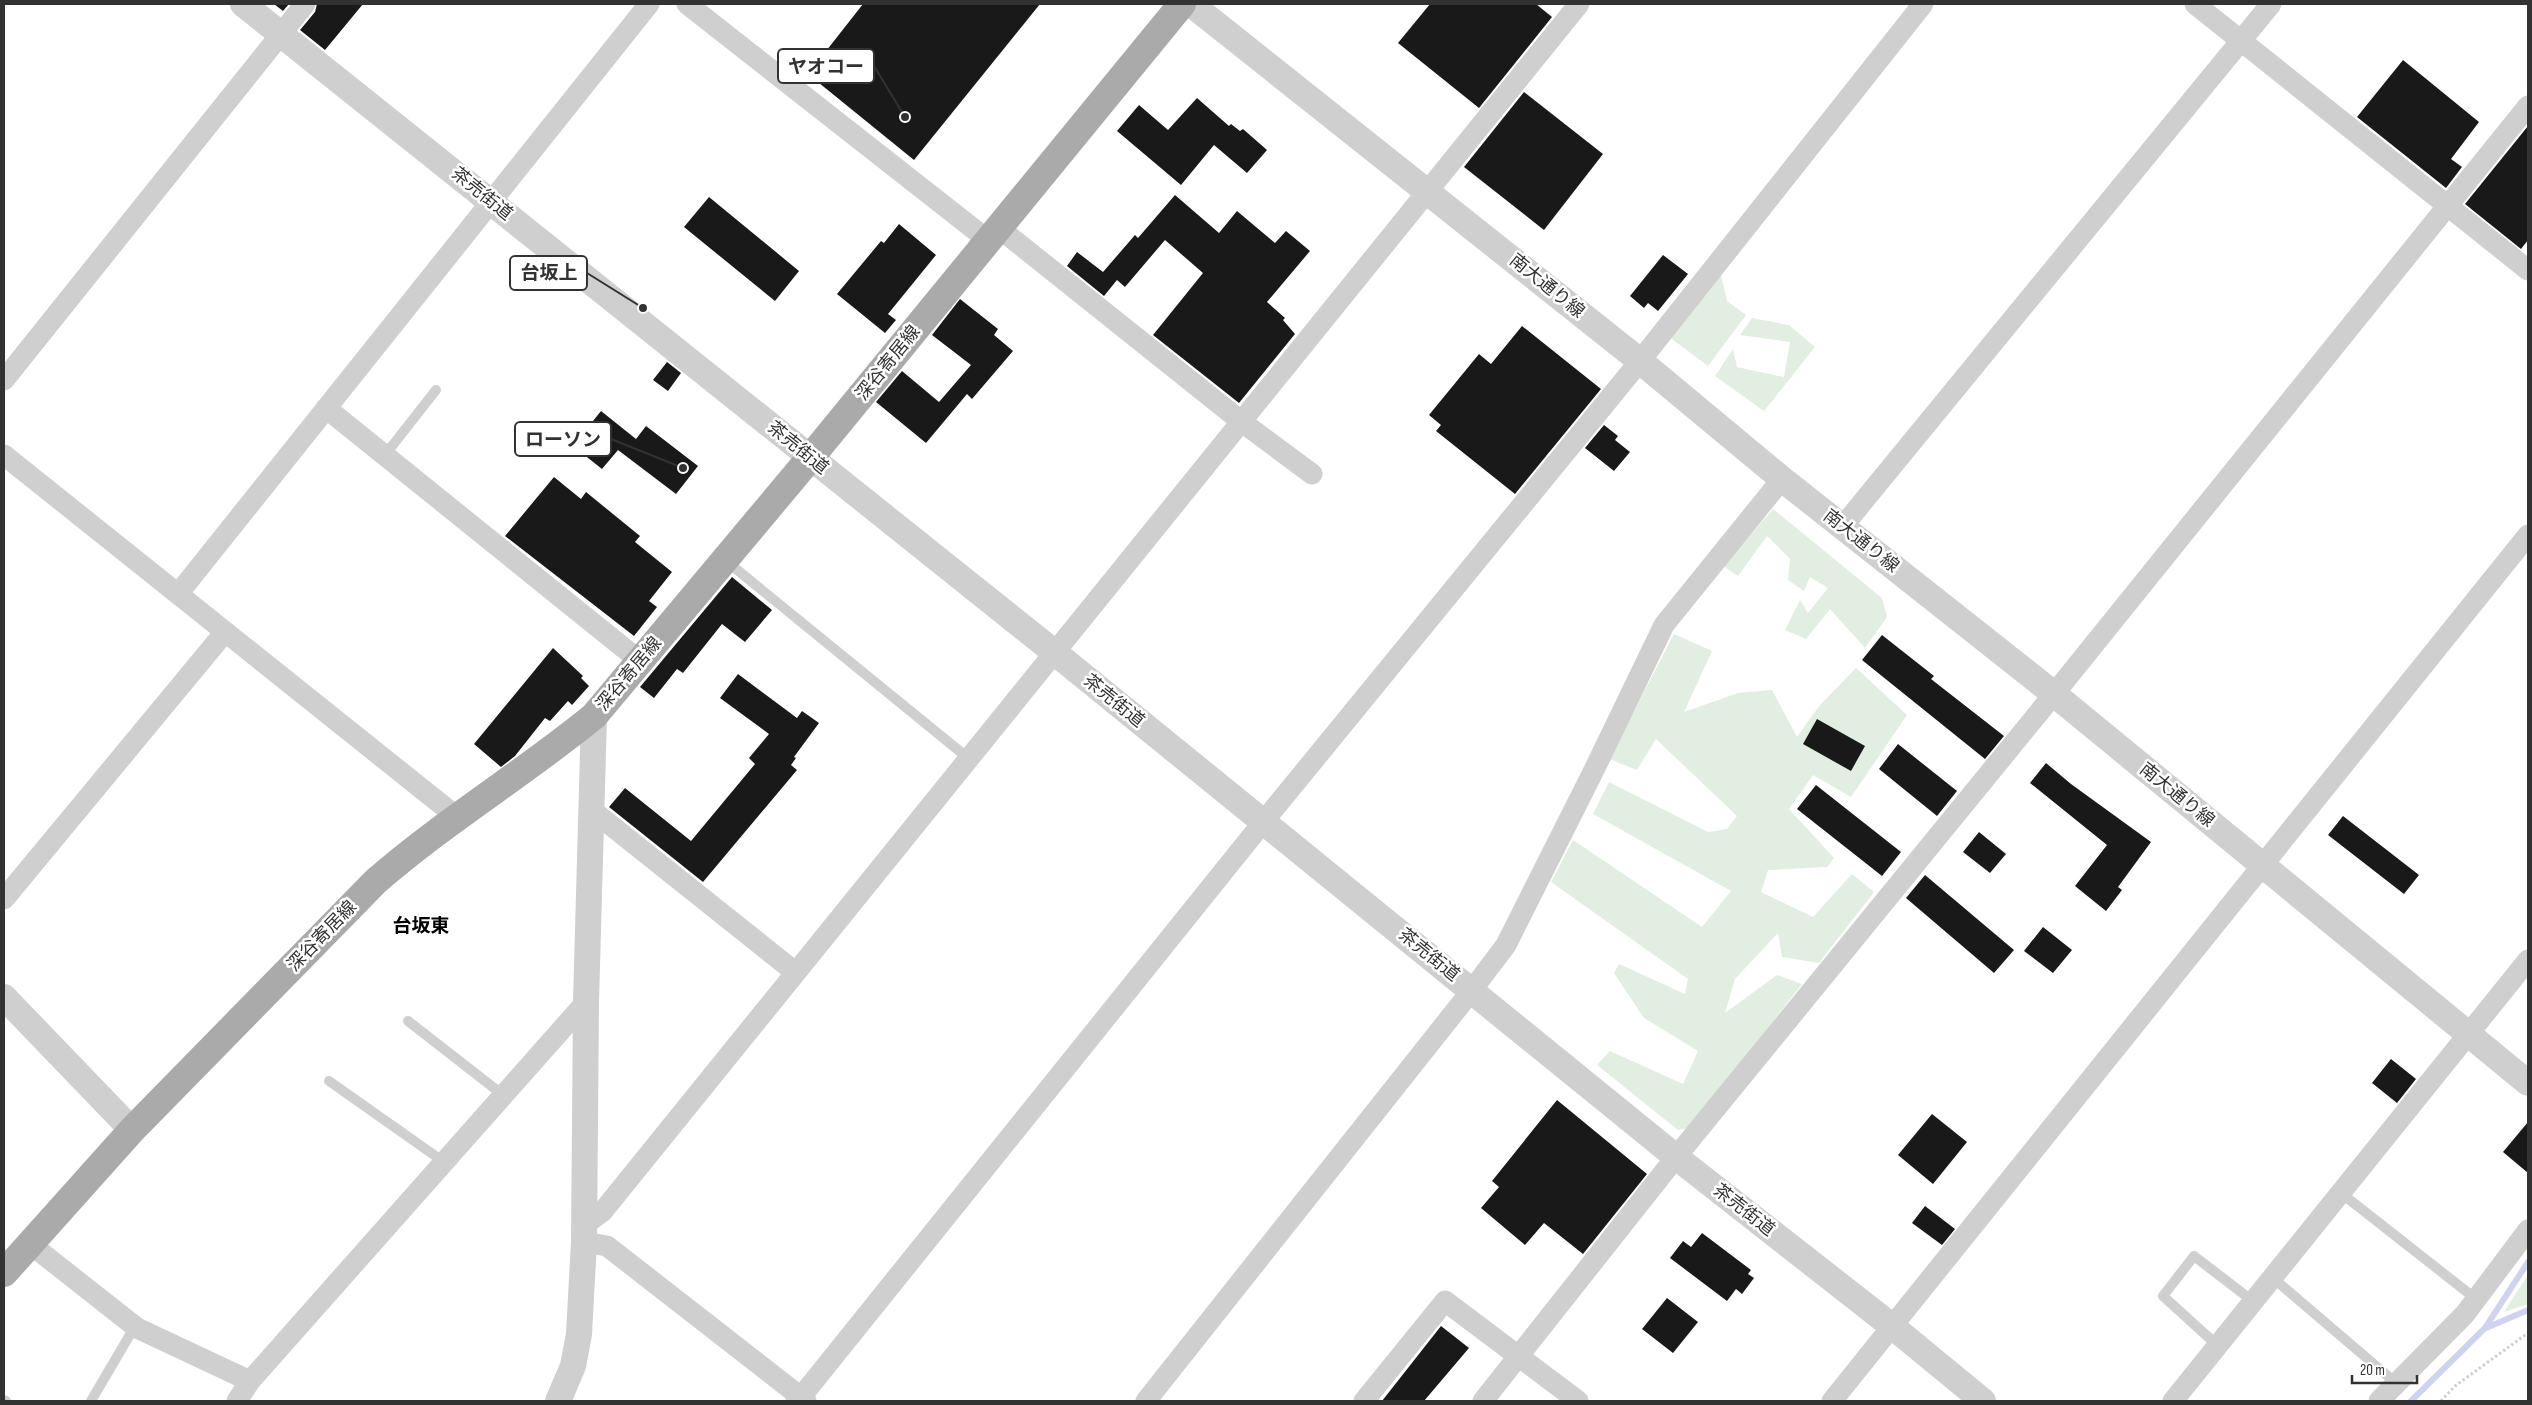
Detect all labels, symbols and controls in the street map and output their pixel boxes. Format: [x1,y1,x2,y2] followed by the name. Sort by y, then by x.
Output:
[778,49,874,83] callout: ヤオコー
[788,56,864,79] text: ヤオコー
[447,163,517,225] street label: 茶売街道
[1505,250,1589,322] street label: 南大通り線
[510,256,587,290] callout: 台坂上
[520,262,578,285] text: 台坂上
[852,321,924,405] street label: 深谷寄居線
[763,417,833,479] street label: 茶売街道
[515,422,611,456] callout: ローソン
[525,429,601,452] text: ローソン
[1819,505,1903,577] street label: 南大通り線
[592,633,666,715] street label: 深谷寄居線
[1079,670,1149,732] street label: 茶売街道
[2135,759,2219,831] street label: 南大通り線
[283,896,361,976] street label: 深谷寄居線
[392,915,450,938] district label: 台坂東
[1394,924,1464,986] street label: 茶売街道
[1709,1180,1779,1240] street label: 茶売街道
[2352,1352,2417,1384] scale bar
[2360,1361,2385,1380] text: 20 m

